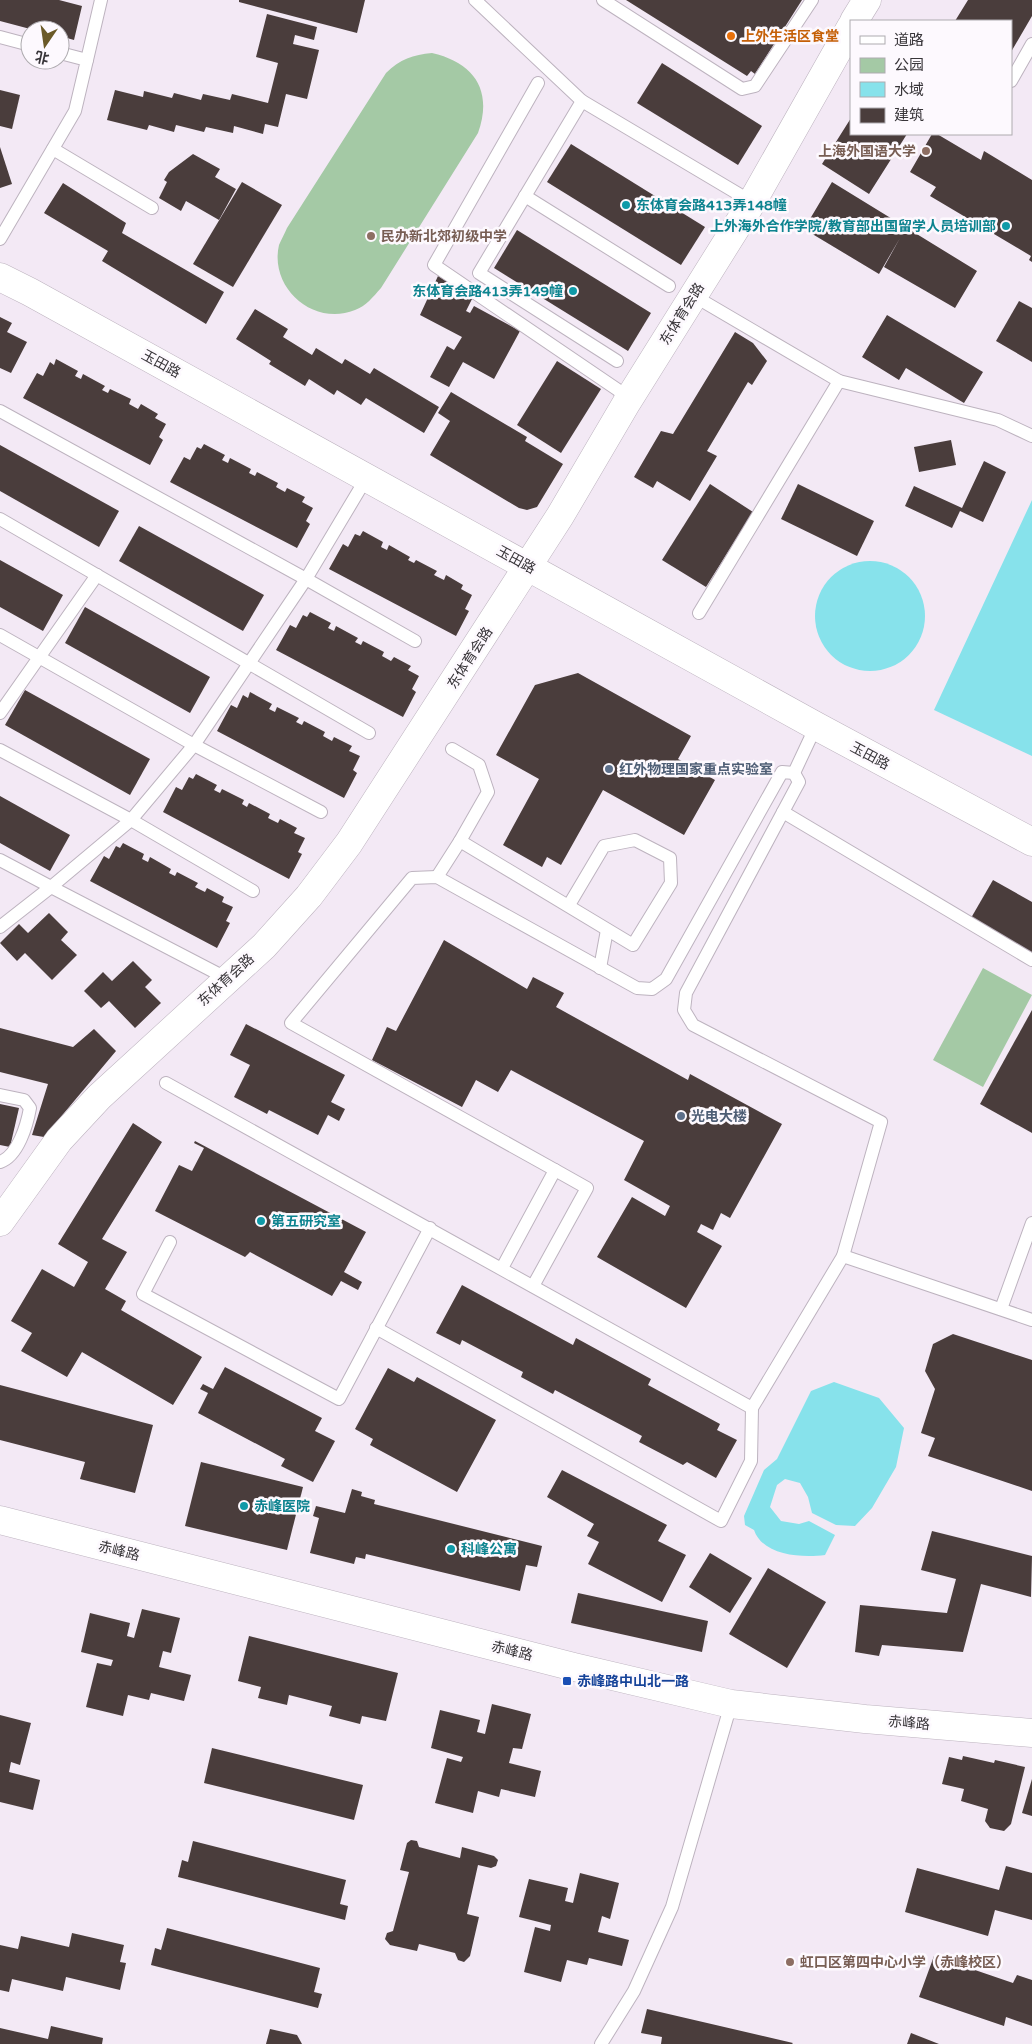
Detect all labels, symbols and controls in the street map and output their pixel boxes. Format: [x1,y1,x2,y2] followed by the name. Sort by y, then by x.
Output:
[20,20,70,70] north arrow
[850,20,1012,135] legend
[741,28,839,45] place label: 上外生活区食堂
[725,30,737,42] marker: 上外生活区食堂
[894,31,924,49] text: 道路
[33,47,51,67] text: 北
[894,56,924,74] text: 公园
[894,81,924,99] text: 水域
[894,106,924,124] text: 建筑
[818,143,916,160] place label: 上海外国语大学
[920,145,932,157] marker: 上海外国语大学
[636,197,787,214] place label: 东体育会路413弄148幢
[620,199,632,211] marker: 东体育会路413弄148幢
[710,218,996,235] place label: 上外海外合作学院/教育部出国留学人员培训部
[1000,220,1012,232] marker: 上外海外合作学院/教育部出国留学人员培训部
[381,228,507,245] place label: 民办新北郊初级中学
[365,230,377,242] marker: 民办新北郊初级中学
[656,280,708,348] street label: 东体育会路
[412,283,563,300] place label: 东体育会路413弄149幢
[567,285,579,297] marker: 东体育会路413弄149幢
[139,346,183,382] street label: 玉田路
[494,542,538,578] street label: 玉田路
[444,624,496,692] street label: 东体育会路
[847,739,893,773] street label: 玉田路
[619,761,773,778] place label: 红外物理国家重点实验室
[603,763,615,775] marker: 红外物理国家重点实验室
[194,950,258,1010] street label: 东体育会路
[691,1108,747,1125] place label: 光电大楼
[675,1110,687,1122] marker: 光电大楼
[271,1213,341,1230] place label: 第五研究室
[255,1215,267,1227] marker: 第五研究室
[254,1498,310,1515] place label: 赤峰医院
[238,1500,250,1512] marker: 赤峰医院
[97,1538,141,1564] street label: 赤峰路
[461,1541,517,1558] place label: 科峰公寓
[445,1543,457,1555] marker: 科峰公寓
[490,1638,534,1664] street label: 赤峰路
[577,1673,689,1690] place label: 赤峰路中山北一路
[561,1675,573,1687] marker: 赤峰路中山北一路
[887,1713,931,1733] street label: 赤峰路
[800,1954,1010,1971] place label: 虹口区第四中心小学（赤峰校区）
[784,1956,796,1968] marker: 虹口区第四中心小学（赤峰校区）

